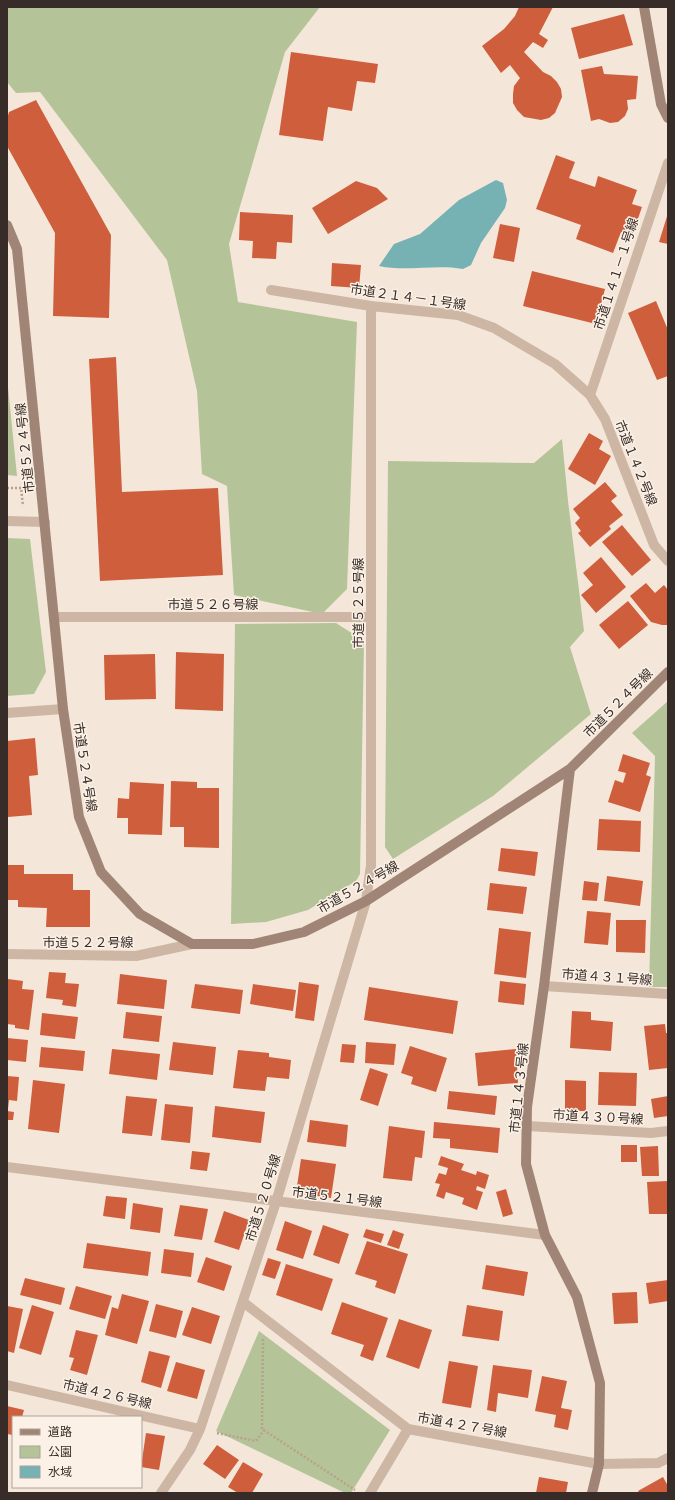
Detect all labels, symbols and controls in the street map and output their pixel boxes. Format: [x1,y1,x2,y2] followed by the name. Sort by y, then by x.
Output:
[591,216,641,332] street label: 市道１４１－１号線
[349,281,467,313] street label: 市道２１４－１号線
[13,402,37,494] street label: 市道５２４号線
[612,418,660,508] street label: 市道１４２号線
[351,557,366,649] street label: 市道５２５号線
[167,597,259,612] street label: 市道５２６号線
[581,666,655,740] street label: 市道５２４号線
[70,721,100,813] street label: 市道５２４号線
[315,858,401,916] street label: 市道５２４号線
[42,935,134,950] street label: 市道５２２号線
[561,966,653,988] street label: 市道４３１号線
[507,1042,531,1134] street label: 市道１４３号線
[552,1107,644,1127] street label: 市道４３０号線
[243,1152,283,1244] street label: 市道５２０号線
[291,1184,383,1210] street label: 市道５２１号線
[61,1376,153,1412] street label: 市道４２６号線
[416,1410,508,1440] street label: 市道４２７号線
[12,1416,142,1488] legend
[48,1425,72,1439] text: 道路
[48,1445,72,1459] text: 公園
[48,1465,72,1479] text: 水域

